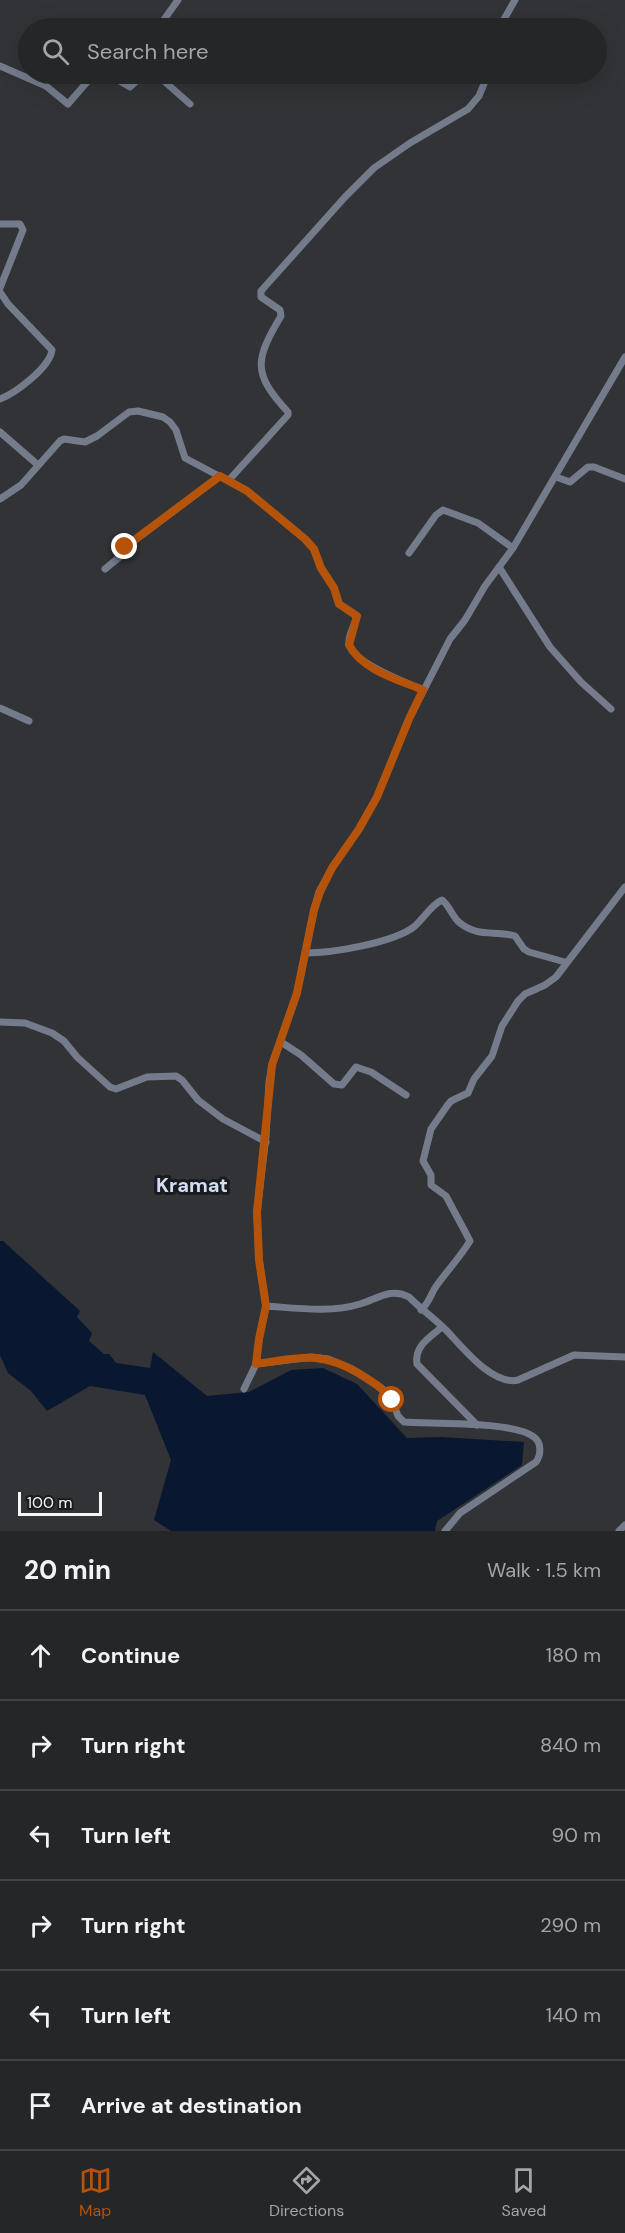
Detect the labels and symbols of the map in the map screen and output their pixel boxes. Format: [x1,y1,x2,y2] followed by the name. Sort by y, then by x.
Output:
[111,533,137,559] route end
[156,1172,228,1198] district label: Kramat
[378,1386,404,1412] route start
[18,1489,102,1516] scale bar

